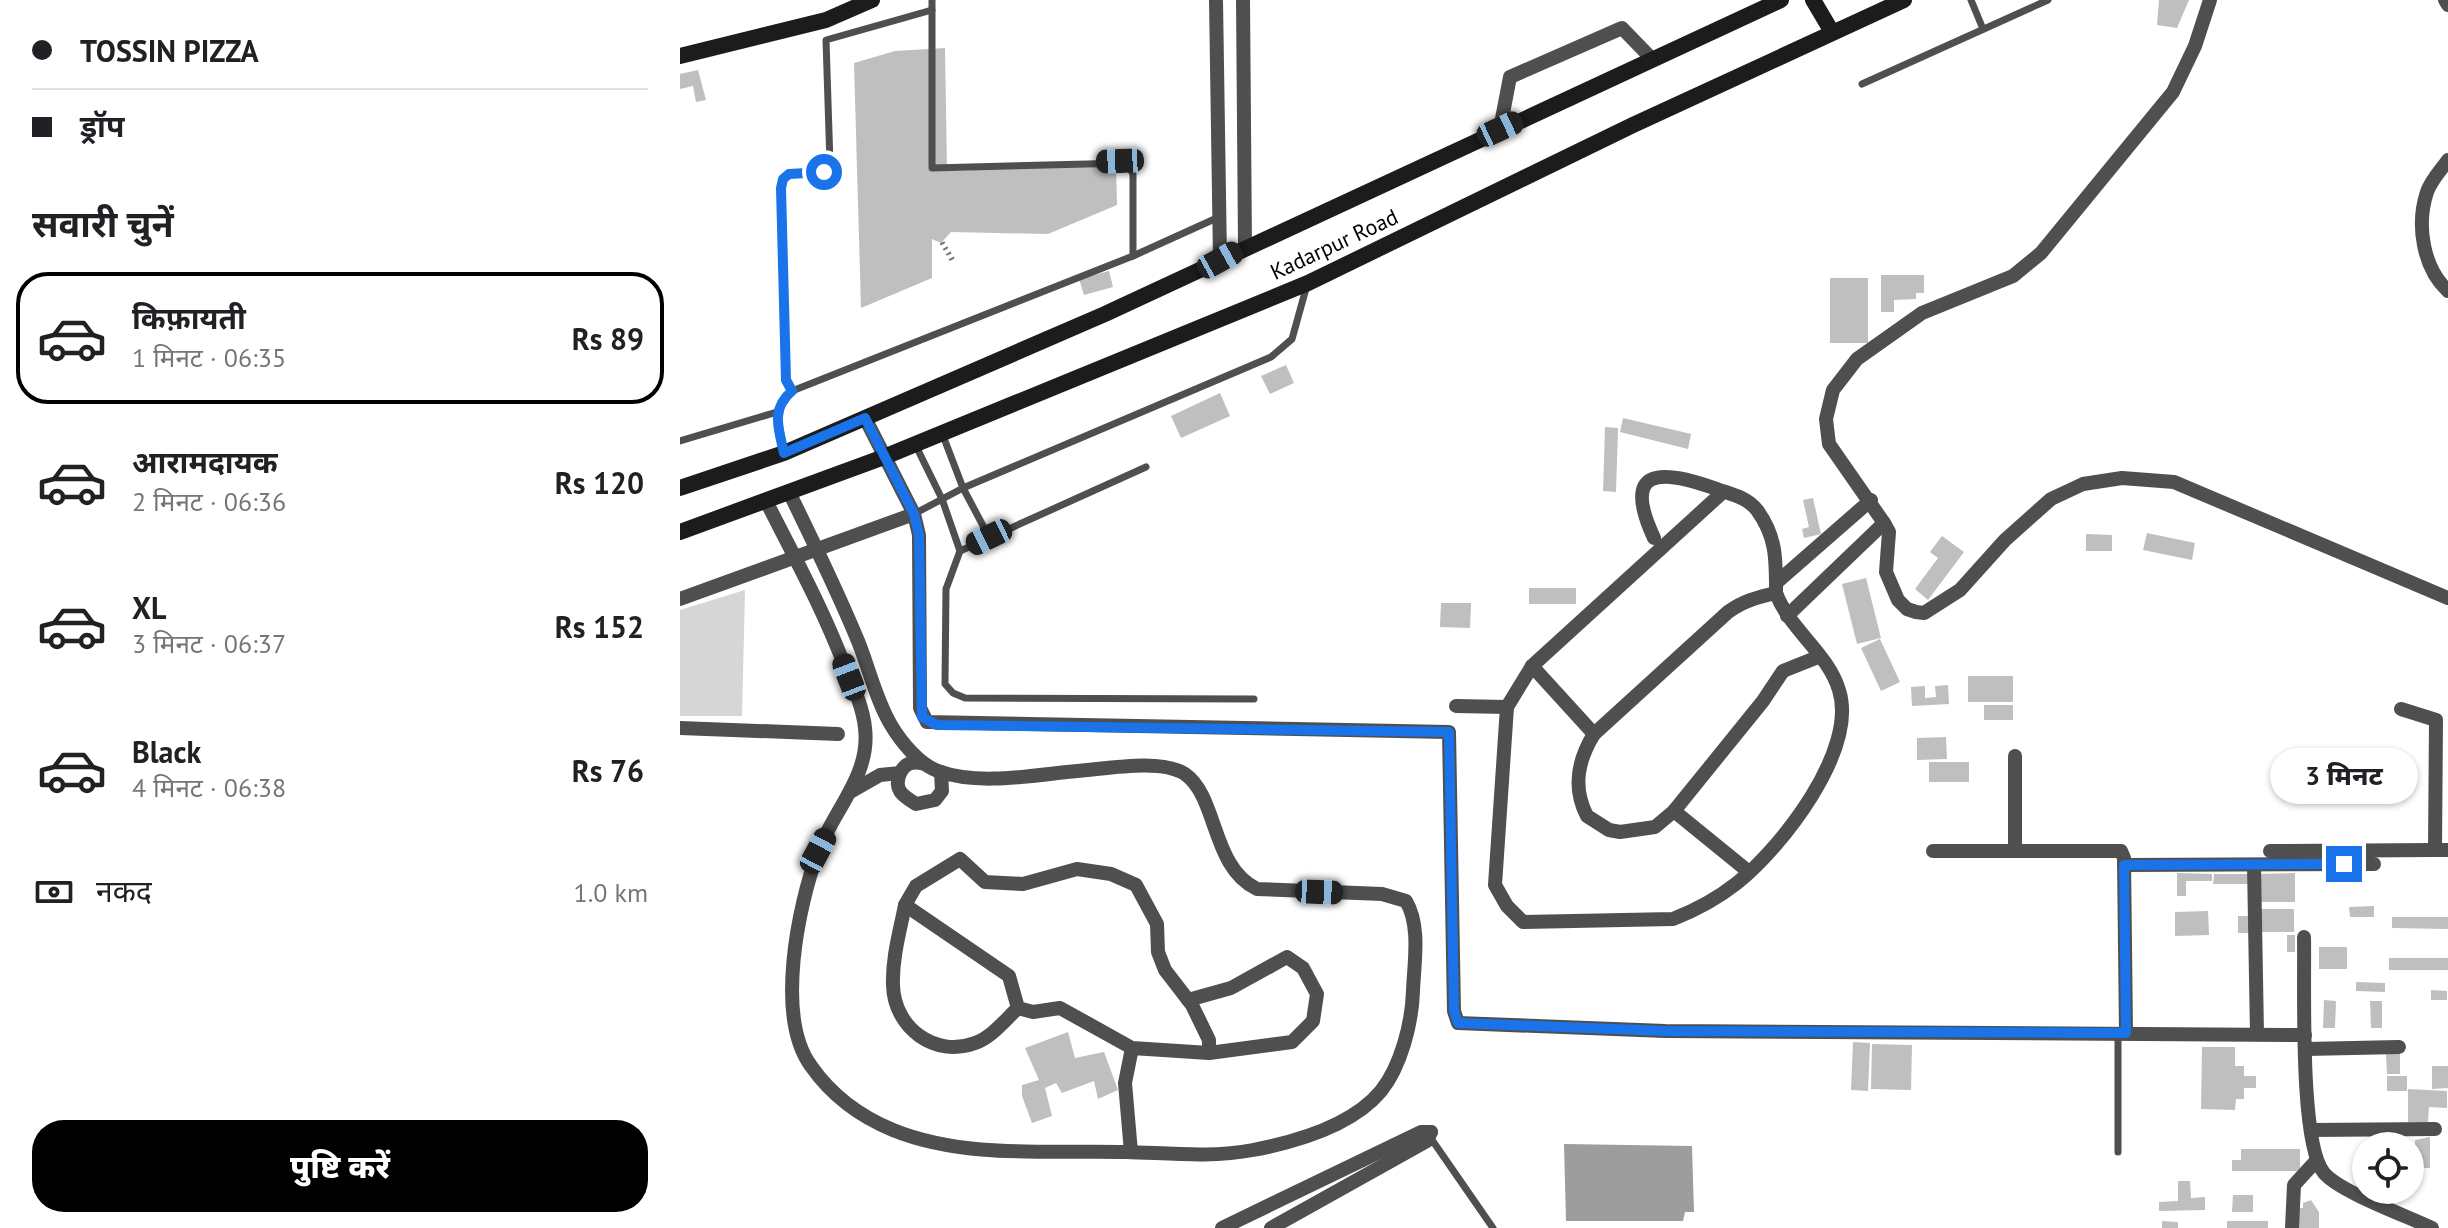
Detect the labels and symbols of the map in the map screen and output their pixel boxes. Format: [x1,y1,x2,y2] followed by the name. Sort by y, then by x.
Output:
[1473,108,1527,150] car
[1096,148,1144,174] car
[806,154,842,190] route start
[1266,202,1402,286] street label: Kadarpur Road
[1193,238,1247,282] car
[962,516,1016,558] car
[829,650,869,704] car
[2270,748,2418,804] callout: 3 मिनट
[796,824,840,878] car
[2326,846,2362,882] route end
[1295,879,1343,905] car

